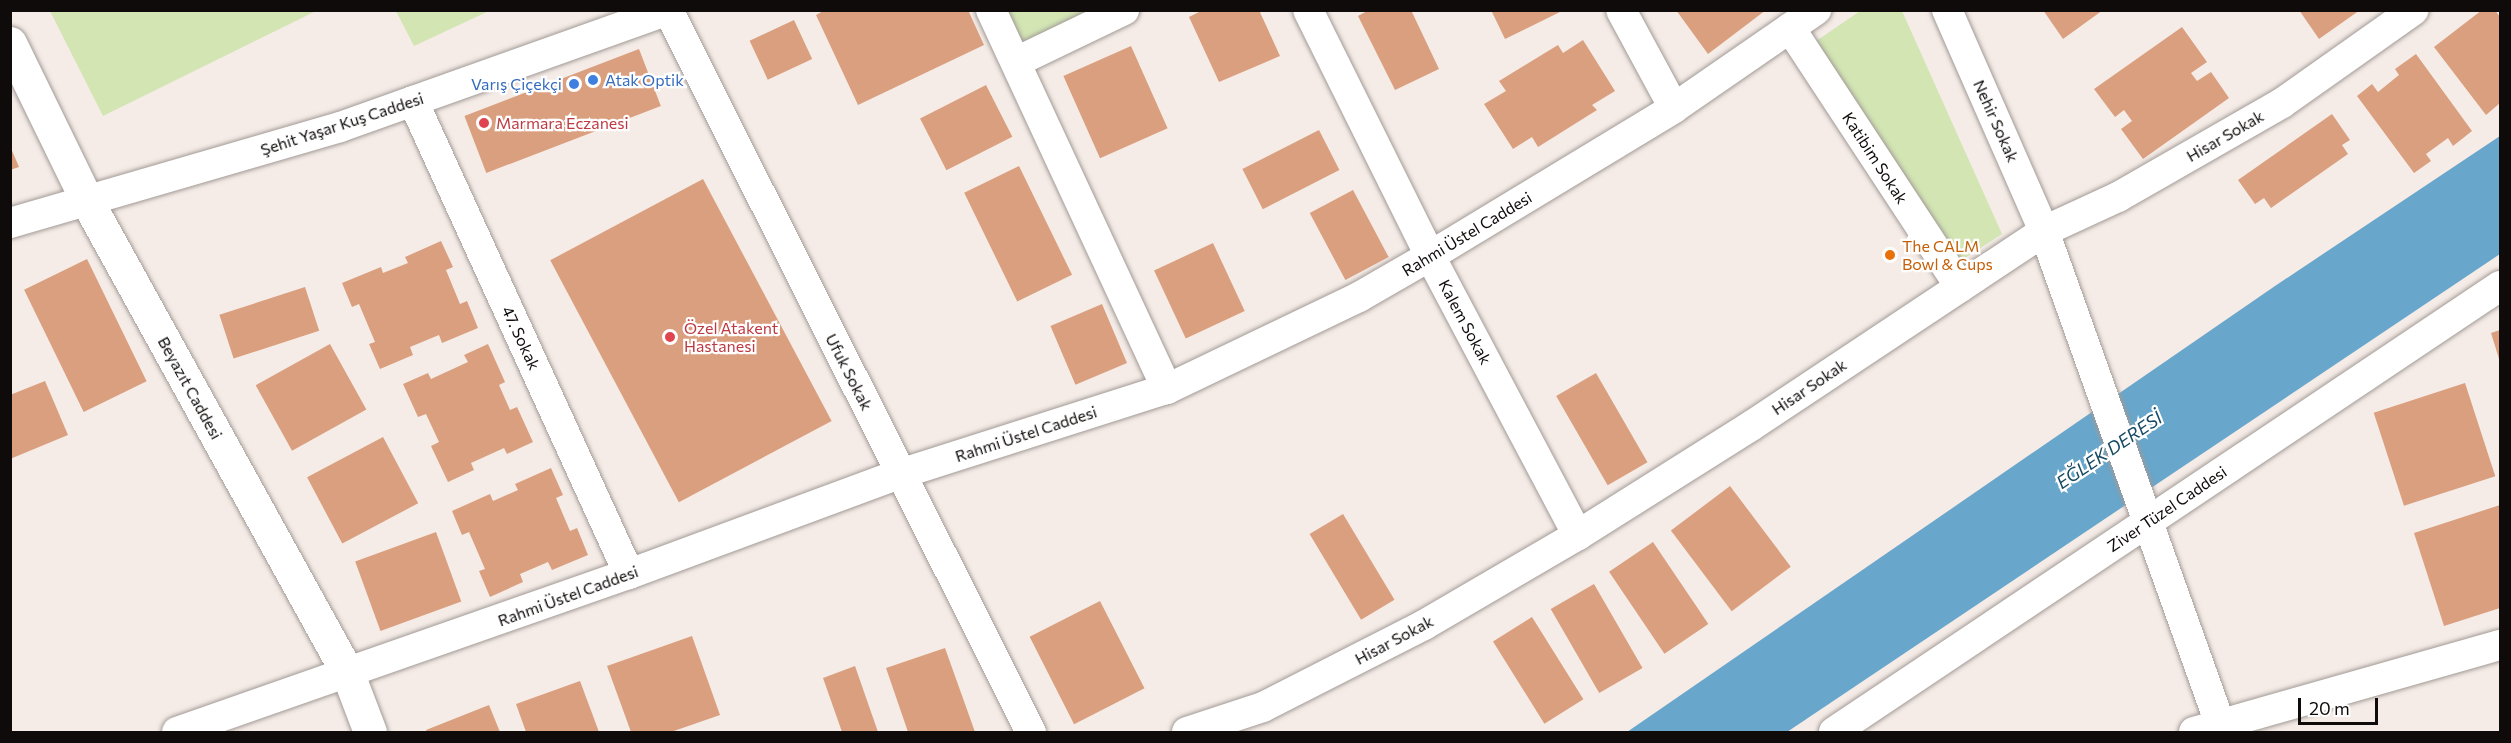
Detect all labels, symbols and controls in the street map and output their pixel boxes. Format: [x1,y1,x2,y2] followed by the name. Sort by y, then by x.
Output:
[605,70,684,90] place label: Atak Optik
[586,73,600,87] marker: Atak Optik
[471,74,562,94] place label: Varış Çiçekçi
[567,77,581,91] marker: Varış Çiçekçi
[1969,77,2023,165] street label: Nehir Sokak
[258,89,426,159] street label: Şehit Yaşar Kuş Caddesi
[2183,106,2267,166] street label: Hisar Sokak
[1838,109,1912,207] street label: Katibim Sokak
[496,113,629,133] place label: Marmara Eczanesi
[477,116,491,130] marker: Marmara Eczanesi
[1399,188,1535,280] street label: Rahmi Üstel Caddesi
[1902,236,1993,274] place label: The CALM Bowl & Cups
[1883,248,1897,262] marker: The CALM Bowl & Cups
[1435,276,1495,368] street label: Kalem Sokak
[498,303,544,373] street label: 47. Sokak
[684,318,778,356] place label: Özel Atakent Hastanesi
[661,328,679,346] marker: Özel Atakent Hastanesi
[822,331,876,413] street label: Ufuk Sokak
[154,333,226,443] street label: Beyazıt Caddesi
[1768,355,1850,419] street label: Hisar Sokak
[953,402,1099,466] street label: Rahmi Üstel Caddesi
[2052,407,2166,493] water label: EĞLEK DERESİ
[2104,462,2230,556] street label: Ziver Tüzel Caddesi
[495,562,641,630] street label: Rahmi Üstel Caddesi
[1352,611,1436,669] street label: Hisar Sokak
[2301,686,2380,724] scale bar
[2309,697,2350,719] text: 20 m

